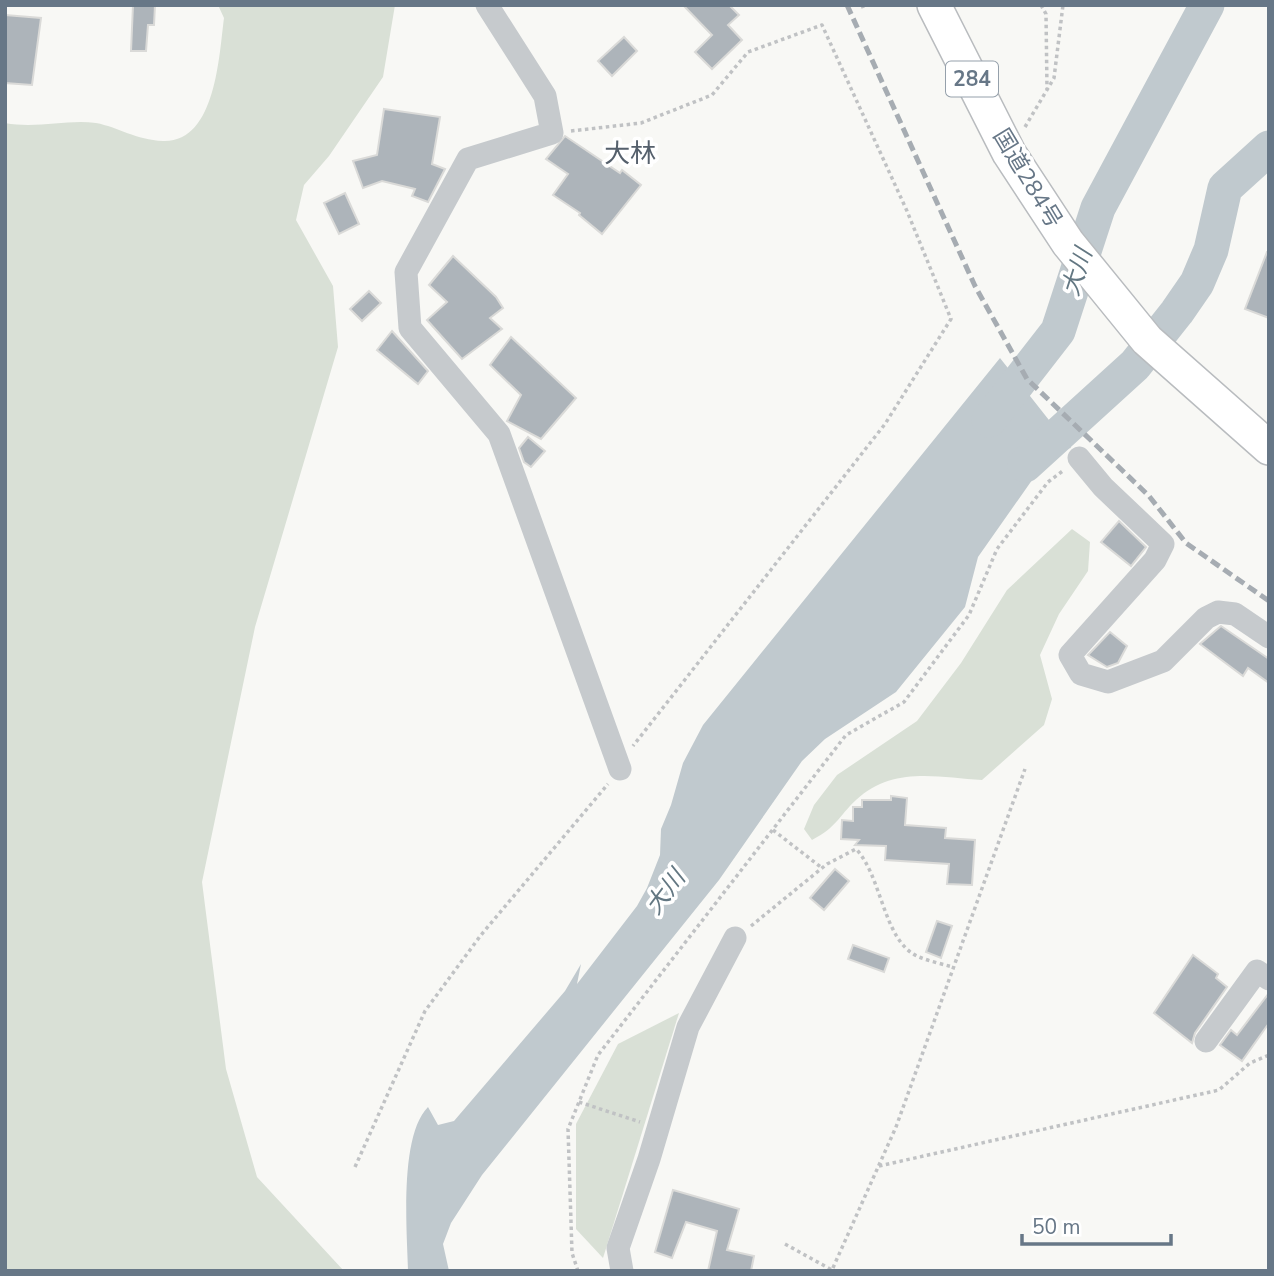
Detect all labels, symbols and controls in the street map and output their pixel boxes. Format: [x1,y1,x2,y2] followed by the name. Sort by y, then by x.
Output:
[946,62,998,96] road number: 284
[986,123,1069,234] street label: 国道284号
[604,136,656,171] district label: 大林
[1054,241,1101,300] water label: 大川
[638,861,694,921] water label: 大川
[1022,1202,1171,1246] scale bar
[1032,1213,1081,1241] text: 50 m

